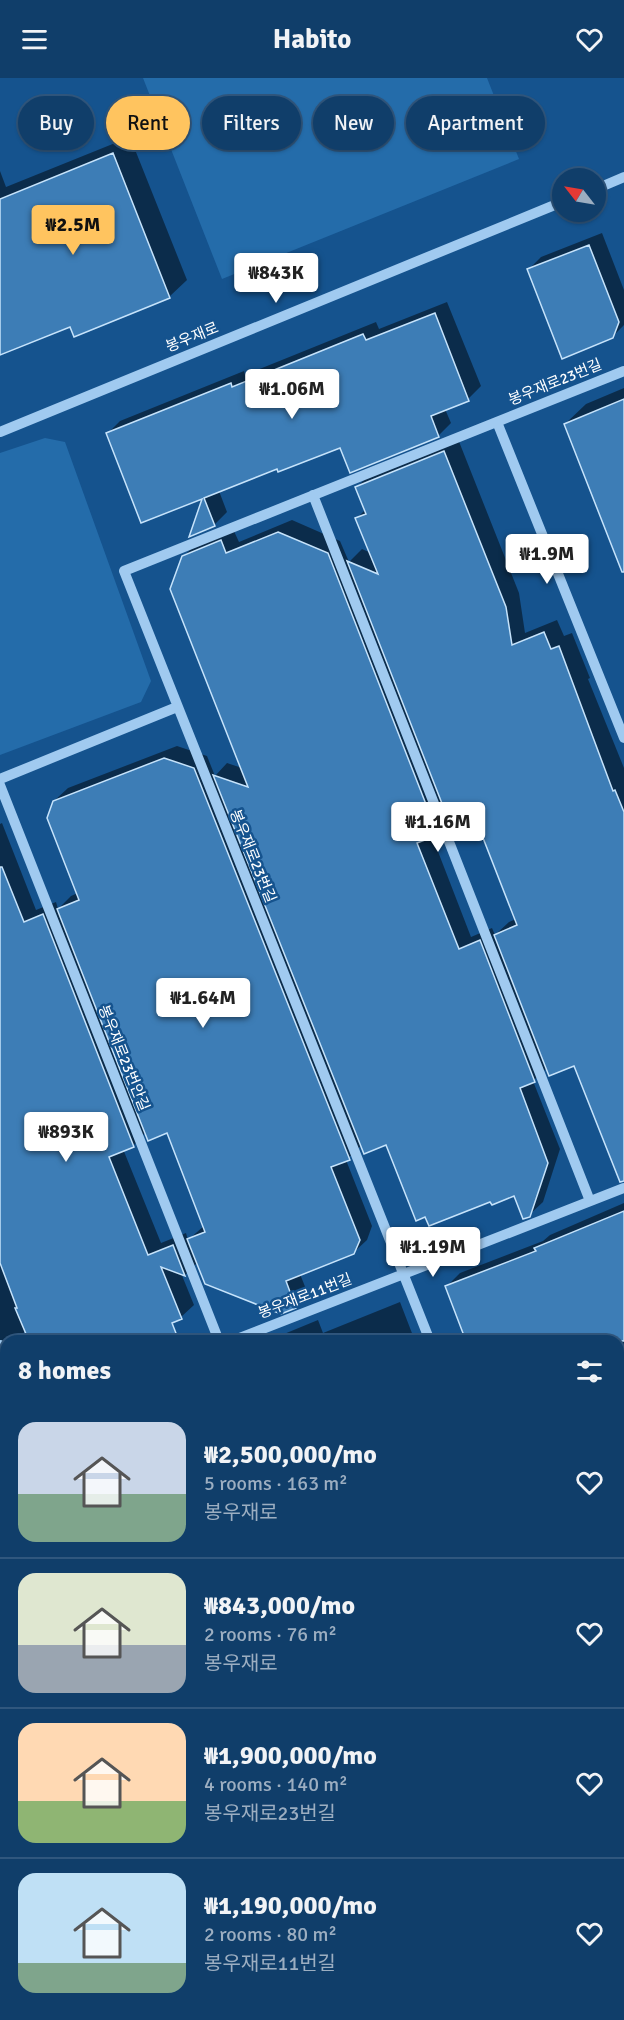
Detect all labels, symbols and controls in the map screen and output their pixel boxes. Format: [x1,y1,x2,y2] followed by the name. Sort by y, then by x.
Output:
[18,23,51,56] icon: menu
[273,23,351,56] text: Habito
[573,23,606,56] icon: heart
[18,96,94,150] chip: Buy
[106,96,190,150] chip: Rent
[202,96,301,150] chip: Filters
[313,96,394,150] chip: New
[406,96,545,150] chip: Apartment
[552,168,606,222] north arrow
[552,168,606,222] map controls
[31,205,115,256] pin: ₩2.5M
[46,212,100,237] text: ₩2.5M
[234,253,318,304] pin: ₩843K
[248,260,304,285] text: ₩843K
[163,318,221,356] street label: 봉우재로
[506,355,604,409] street label: 봉우재로23번길
[243,369,341,420] pin: ₩1.06M
[259,376,325,401] text: ₩1.06M
[505,534,589,585] pin: ₩1.9M
[520,541,574,566] text: ₩1.9M
[389,802,487,853] pin: ₩1.16M
[226,807,280,905] street label: 봉우재로23번길
[405,809,471,834] text: ₩1.16M
[154,978,252,1029] pin: ₩1.64M
[170,985,236,1010] text: ₩1.64M
[95,1002,153,1114] street label: 봉우재로23번안길
[24,1112,108,1163] pin: ₩893K
[38,1119,94,1144] text: ₩893K
[384,1227,482,1278] pin: ₩1.19M
[400,1234,466,1259] text: ₩1.19M
[256,1270,354,1322] street label: 봉우재로11번길
[18,1355,111,1387] text: 8 homes
[573,1355,606,1388] icon: filters
[204,1439,377,1471] text: ₩2,500,000/mo
[66,1446,138,1518] icon: home
[573,1466,606,1499] icon: heart
[204,1471,348,1496] text: 5 rooms · 163 m²
[204,1500,278,1525] text: 봉우재로
[204,1590,355,1622] text: ₩843,000/mo
[66,1597,138,1669] icon: home
[573,1617,606,1650] icon: heart
[204,1622,337,1647] text: 2 rooms · 76 m²
[204,1651,278,1676] text: 봉우재로
[204,1740,377,1772] text: ₩1,900,000/mo
[66,1747,138,1819] icon: home
[573,1767,606,1800] icon: heart
[204,1772,348,1797] text: 4 rooms · 140 m²
[204,1801,336,1826] text: 봉우재로23번길
[204,1890,377,1922] text: ₩1,190,000/mo
[66,1897,138,1969] icon: home
[573,1917,606,1950] icon: heart
[204,1922,337,1947] text: 2 rooms · 80 m²
[204,1951,336,1976] text: 봉우재로11번길

